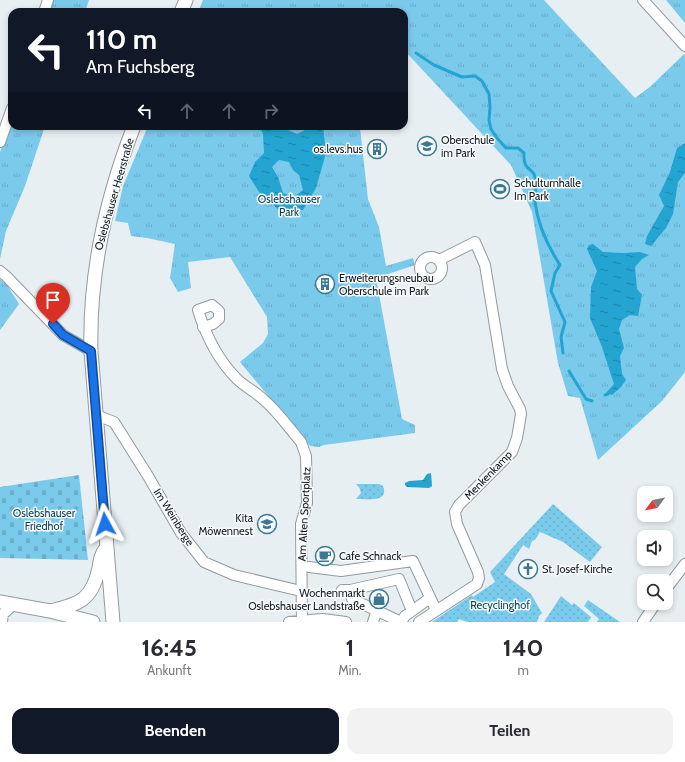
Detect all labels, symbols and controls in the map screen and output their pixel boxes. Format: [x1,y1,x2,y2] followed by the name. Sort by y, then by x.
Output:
[86,22,157,56] text: 110 m
[20,24,72,76] icon: left
[86,56,194,78] text: Am Fuchsberg
[134,100,156,122] icon: left
[176,100,198,122] icon: ahead
[218,100,240,122] icon: ahead
[260,100,282,122] icon: right
[441,133,494,160] place label: Oberschule im Park
[416,135,438,157] school or university icon: Oberschule im Park
[91,136,137,252] street label: Oslebshauser Heerstraße
[366,138,388,160] building icon: os.levs.hus
[313,142,363,156] place label: os.levs.hus
[514,176,581,203] place label: Schulturnhalle Im Park
[489,178,511,200] sports icon: Schulturnhalle Im Park
[258,192,321,219] park label: Oslebshauser Park
[339,271,434,298] place label: Erweiterungsneubau Oberschule im Park
[314,273,336,295] building icon: Erweiterungsneubau Oberschule im Park
[36,283,70,324] pin
[42,289,64,311] icon: arrive
[461,447,515,503] street label: Menkenkamp
[295,466,313,562] street label: Am Alten Sportplatz
[151,486,197,549] street label: Im Weinberge
[637,486,673,522] north arrow
[637,486,673,610] map controls
[84,503,126,545] position arrow
[13,506,76,533] park label: Oslebshauser Friedhof
[198,511,254,538] place label: Kita Möwennest
[256,513,278,535] school or university icon: Kita Möwennest
[637,530,673,566] button: sound
[314,545,336,567] cafe icon: Cafe Schnack
[339,549,401,563] place label: Cafe Schnack
[517,558,539,580] church icon: St. Josef-Kirche
[542,562,613,576] place label: St. Josef-Kirche
[637,574,673,610] button: search
[248,586,365,613] place label: Wochenmarkt Oslebshauser Landstraße
[368,588,390,610] shop icon: Wochenmarkt Oslebshauser Landstraße
[470,598,530,612] park label: Recyclinghof
[141,633,197,662] text: 16:45
[345,633,354,662] text: 1
[503,633,544,662] text: 140
[147,662,191,678] text: Ankunft
[338,662,361,678] text: Min.
[518,662,529,678] text: m
[12,708,339,754] button: Beenden
[347,708,673,754] button: Teilen

